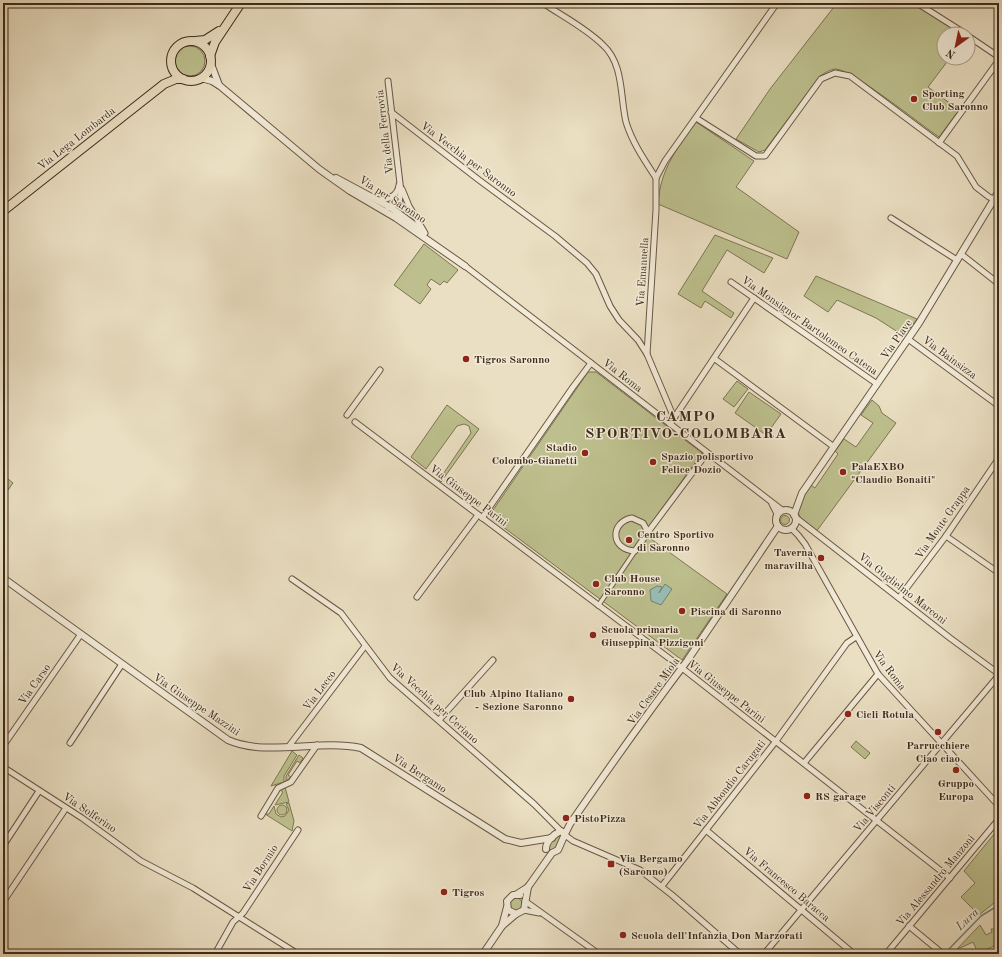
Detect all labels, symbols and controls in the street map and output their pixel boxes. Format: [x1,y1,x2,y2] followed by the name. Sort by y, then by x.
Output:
[936,26,976,66] north arrow
[944,46,958,60] text: N
[375,89,396,175] street label: Via della Ferrovia
[922,89,989,113] place label: Sporting Club Saronno
[909,94,919,104] marker: Sporting Club Saronno
[36,105,118,173] street label: Via Lega Lombarda
[418,121,518,200] street label: Via Vecchia per Saronno
[357,175,428,226] street label: Via per Saronno
[636,236,651,307] street label: Via Emanuella
[739,275,880,378] street label: Via Monsignor Bartolomeo Catena
[880,318,915,362] street label: Via Piave
[920,335,979,382] street label: Via Bainsizza
[461,354,471,364] marker: Tigros Saronno
[474,355,550,366] place label: Tigros Saronno
[600,357,644,395] street label: Via Roma
[585,410,787,442] district label: CAMPO SPORTIVO-COLOMBARA
[492,443,577,467] place label: Stadio Colombo-Gianetti
[580,448,590,458] marker: Stadio Colombo-Gianetti
[661,452,754,476] place label: Spazio polisportivo Felice Dozio
[648,457,658,467] marker: Spazio polisportivo Felice Dozio
[851,462,935,486] place label: PalaEXBO "Claudio Bonaiti"
[427,463,509,529] street label: Via Giuseppe Parini
[838,467,848,477] marker: PalaEXBO "Claudio Bonaiti"
[914,484,973,562] street label: Via Monte Grappa
[637,530,715,554] place label: Centro Sportivo di Saronno
[624,535,634,545] marker: Centro Sportivo di Saronno
[765,548,813,572] place label: Taverna maravilha
[856,551,948,627] street label: Via Guglielmo Marconi
[816,553,826,563] marker: Taverna maravilha
[604,574,660,598] place label: Club House Saronno
[591,579,601,589] marker: Club House Saronno
[677,606,687,616] marker: Piscina di Saronno
[690,607,782,618] place label: Piscina di Saronno
[601,625,704,649] place label: Scuola primaria Giuseppina Pizzigoni
[588,630,598,640] marker: Scuola primaria Giuseppina Pizzigoni
[870,649,908,693] street label: Via Roma
[626,655,683,728] street label: Via Cesare Miola
[685,659,767,726] street label: Via Giuseppe Parini
[17,662,53,707] street label: Via Carso
[388,662,480,746] street label: Via Vecchia per Ceriano
[302,669,339,713] street label: Via Lecco
[151,672,241,738] street label: Via Giuseppe Mazzini
[463,689,563,713] place label: Club Alpino Italiano - Sezione Saronno
[566,694,576,704] marker: Club Alpino Italiano - Sezione Saronno
[843,709,853,719] marker: Cicli Rotula
[856,710,914,721] place label: Cicli Rotula
[933,727,943,737] marker: Parrucchiere Ciao ciao
[692,738,768,831] street label: Via Abbondio Carugati
[906,741,970,765] place label: Parrucchiere Ciao ciao
[390,753,448,796] street label: Via Bergamo
[951,765,961,775] marker: Gruppo Europa
[938,779,975,803] place label: Gruppo Europa
[852,783,898,835] street label: Via Visconti
[60,791,118,835] street label: Via Solferino
[802,791,812,801] marker: RS garage
[815,792,866,803] place label: RS garage
[561,813,571,823] marker: PistoPizza
[574,814,626,825] place label: PistoPizza
[895,833,977,929] street label: Via Alessandro Manzoni
[242,843,281,895] street label: Via Bormio
[741,846,832,925] street label: Via Francesco Baracca
[619,854,683,878] place label: Via Bergamo (Saronno)
[606,859,616,869] marker: Via Bergamo (Saronno)
[439,887,449,897] marker: Tigros
[452,888,485,899] place label: Tigros
[953,906,982,934] water label: Lura
[618,930,628,940] marker: Scuola dell'Infanzia Don Marzorati
[631,931,802,942] place label: Scuola dell'Infanzia Don Marzorati

